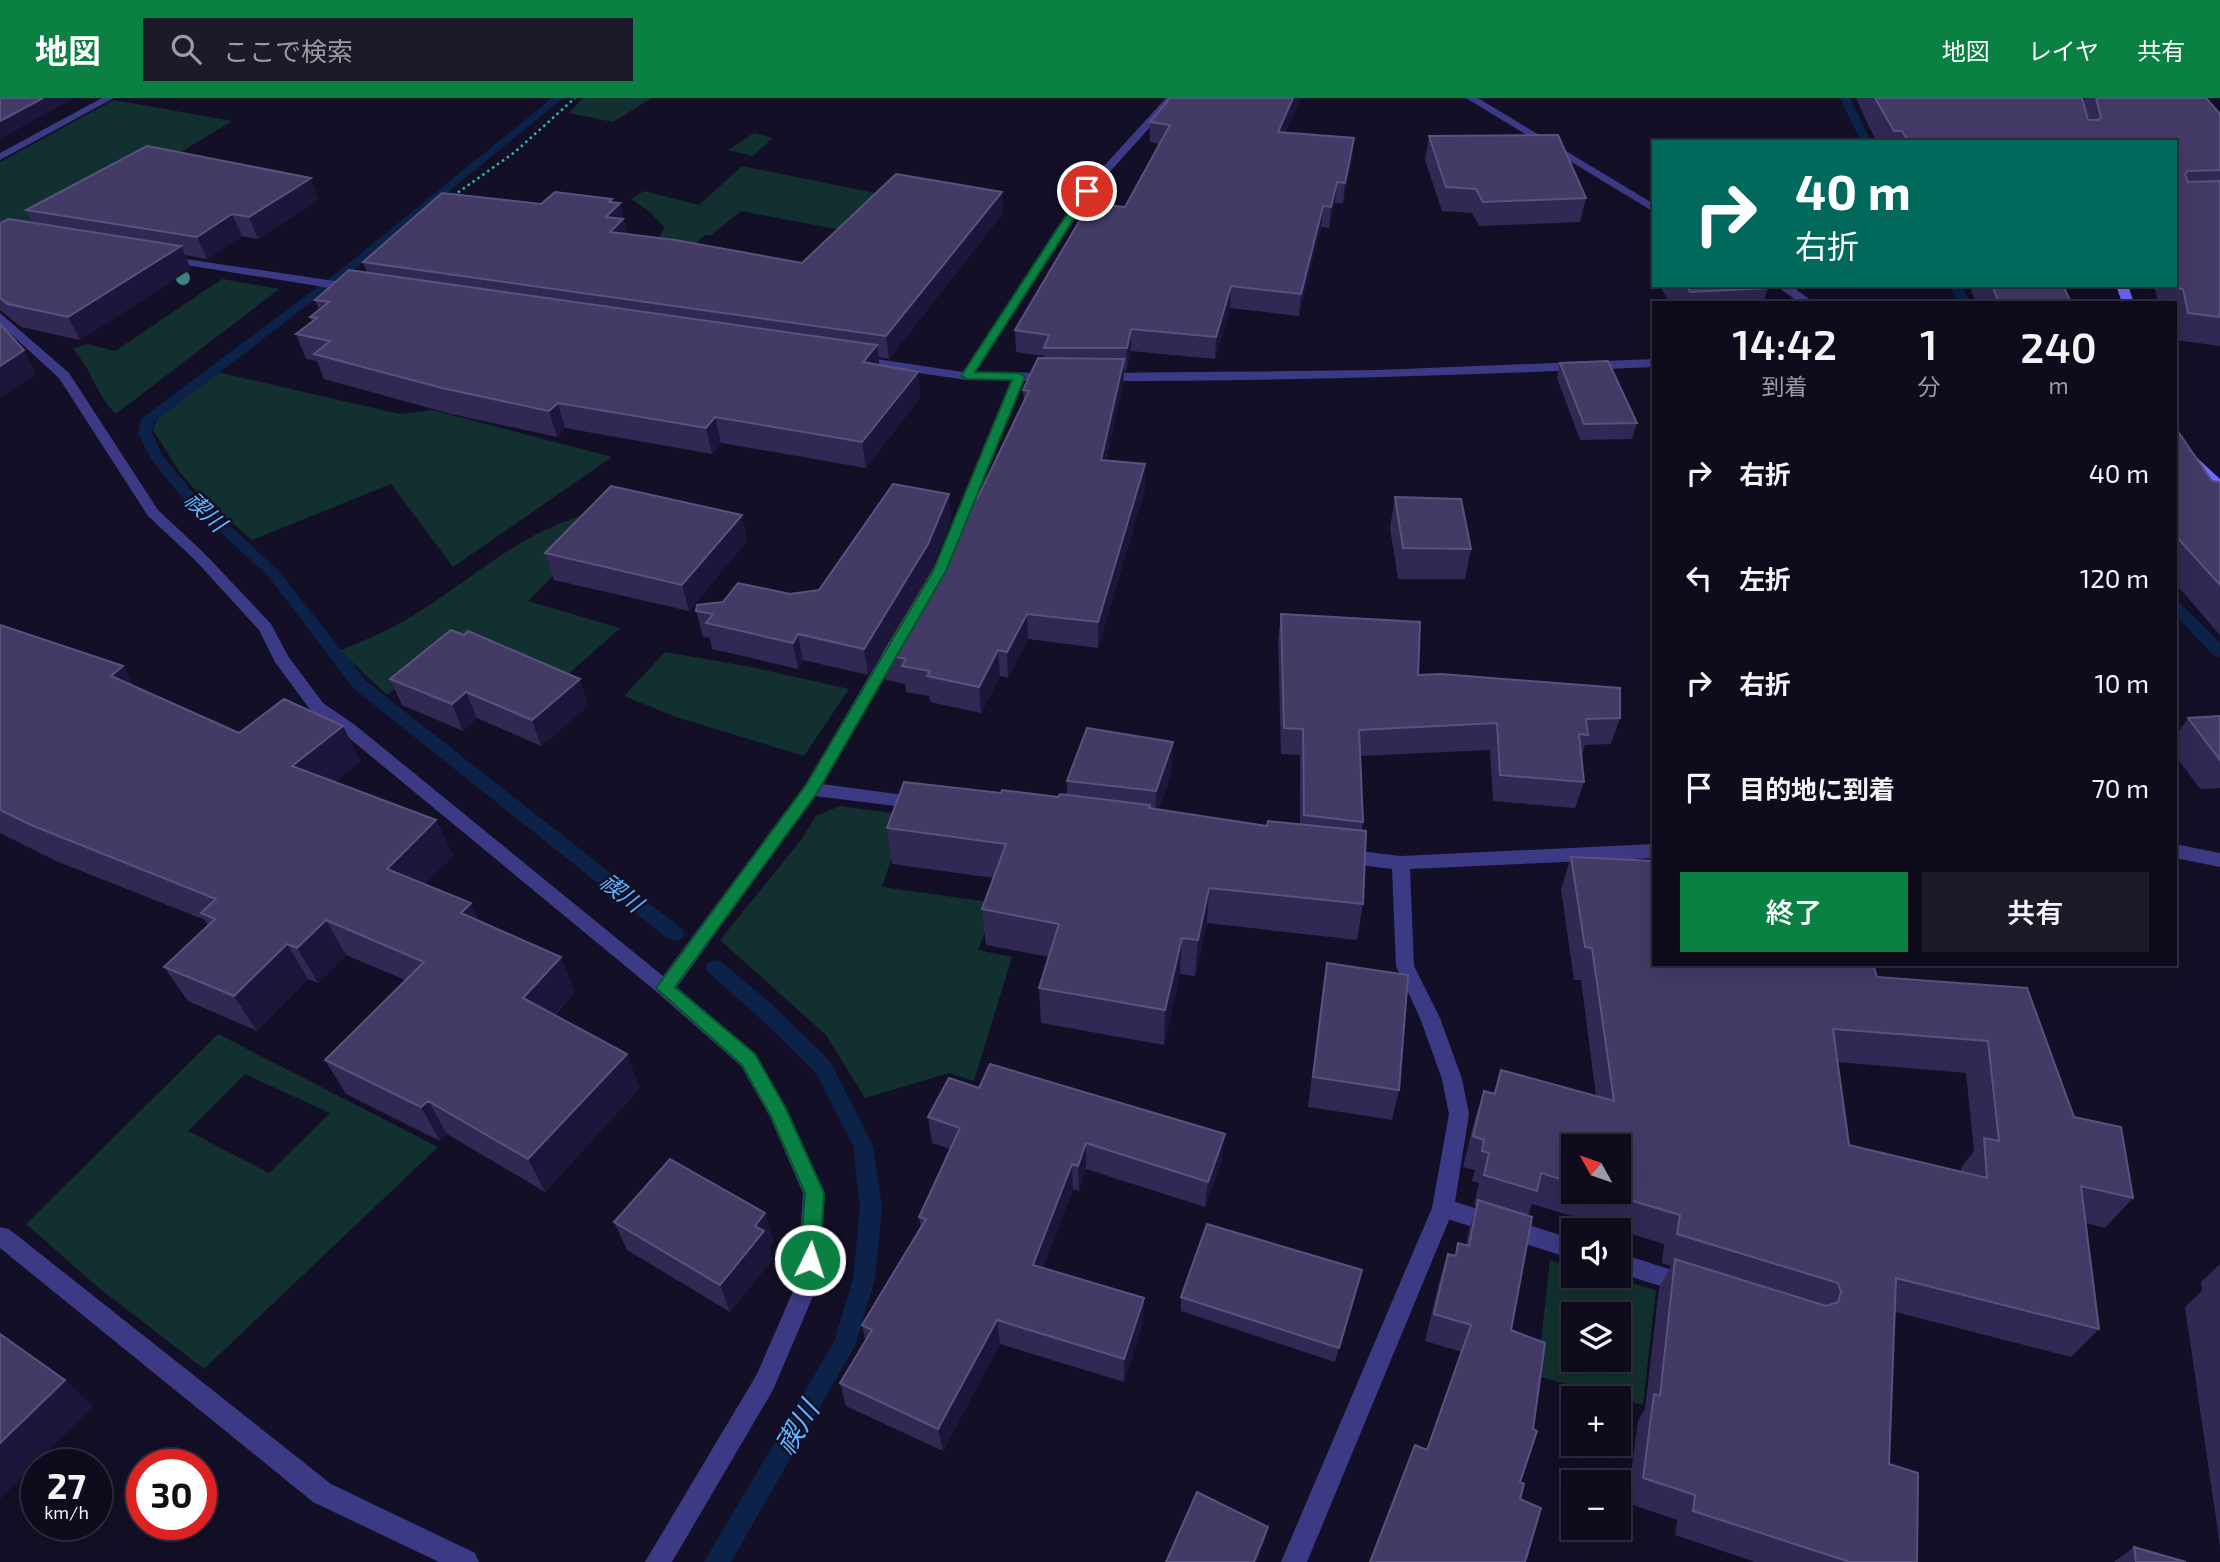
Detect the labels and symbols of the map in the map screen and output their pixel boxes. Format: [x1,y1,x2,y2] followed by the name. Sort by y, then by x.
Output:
[1057,161,1117,221] pin
[180,485,235,539] water label: 禊川
[595,867,651,919] water label: 禊川
[1561,1134,1631,1204] north arrow
[773,1223,847,1297] position arrow
[767,1392,827,1460] water label: 禊川
[126,1449,217,1540] speed limit sign: 30

